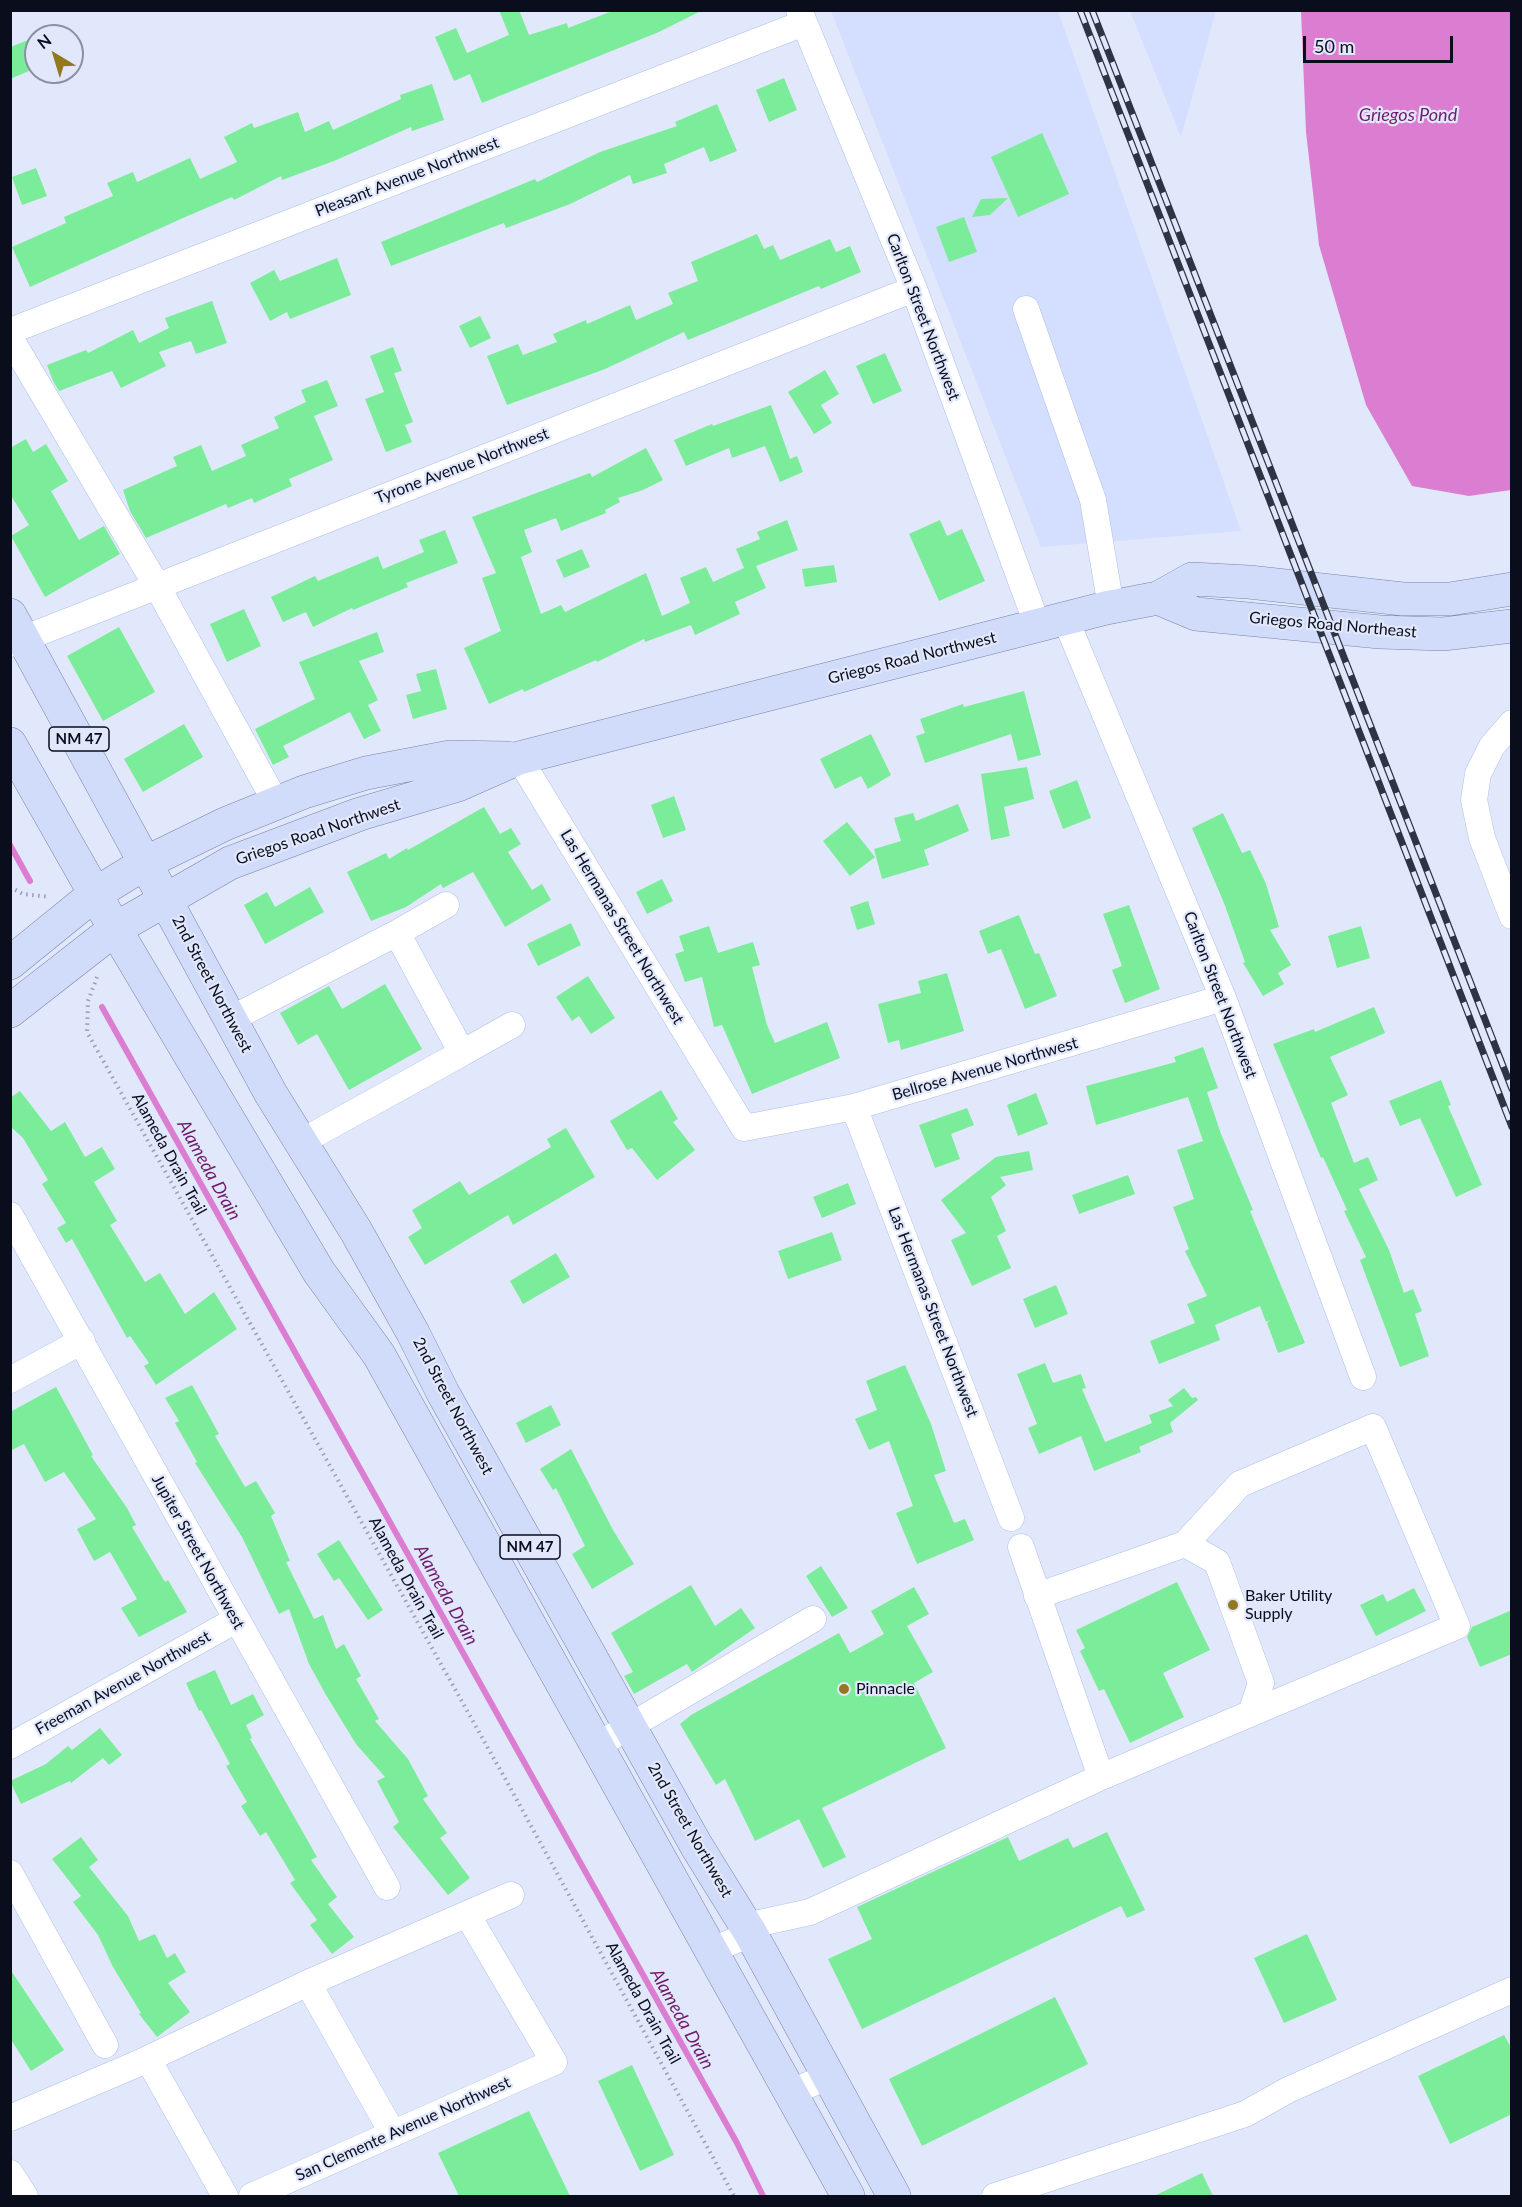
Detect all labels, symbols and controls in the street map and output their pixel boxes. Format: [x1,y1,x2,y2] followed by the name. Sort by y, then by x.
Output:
[24,24,84,84] north arrow
[1306,24,1456,62] scale bar
[33,30,55,52] text: N
[1314,35,1354,57] text: 50 m
[1359,104,1457,126] water label: Griegos Pond
[312,133,502,221] street label: Pleasant Avenue Northwest
[882,231,964,403] street label: Carlton Street Northwest
[372,424,552,508] street label: Tyrone Avenue Northwest
[1248,608,1418,642] street label: Griegos Road Northeast
[826,628,998,688] street label: Griegos Road Northwest
[49,727,109,751] road number: NM 47
[233,795,403,869] street label: Griegos Road Northwest
[556,826,688,1028] street label: Las Hermanas Street Northwest
[1179,909,1261,1081] street label: Carlton Street Northwest
[168,912,256,1056] street label: 2nd Street Northwest
[890,1033,1080,1105] street label: Bellrose Avenue Northwest
[127,1090,211,1218] street label: Alameda Drain Trail
[173,1116,245,1224] water label: Alameda Drain
[884,1204,982,1420] street label: Las Hermanas Street Northwest
[409,1334,497,1478] street label: 2nd Street Northwest
[148,1471,248,1633] street label: Jupiter Street Northwest
[364,1514,448,1642] street label: Alameda Drain Trail
[500,1535,560,1559] road number: NM 47
[410,1541,482,1649] water label: Alameda Drain
[1245,1586,1332,1624] place label: Baker Utility Supply
[1226,1598,1240,1612] marker: Baker Utility Supply
[32,1627,214,1739] street label: Freeman Avenue Northwest
[856,1679,915,1699] place label: Pinnacle
[837,1682,851,1696] marker: Pinnacle
[644,1759,736,1901] street label: 2nd Street Northwest
[601,1939,685,2067] street label: Alameda Drain Trail
[646,1965,718,2073] water label: Alameda Drain
[293,2073,513,2185] street label: San Clemente Avenue Northwest

